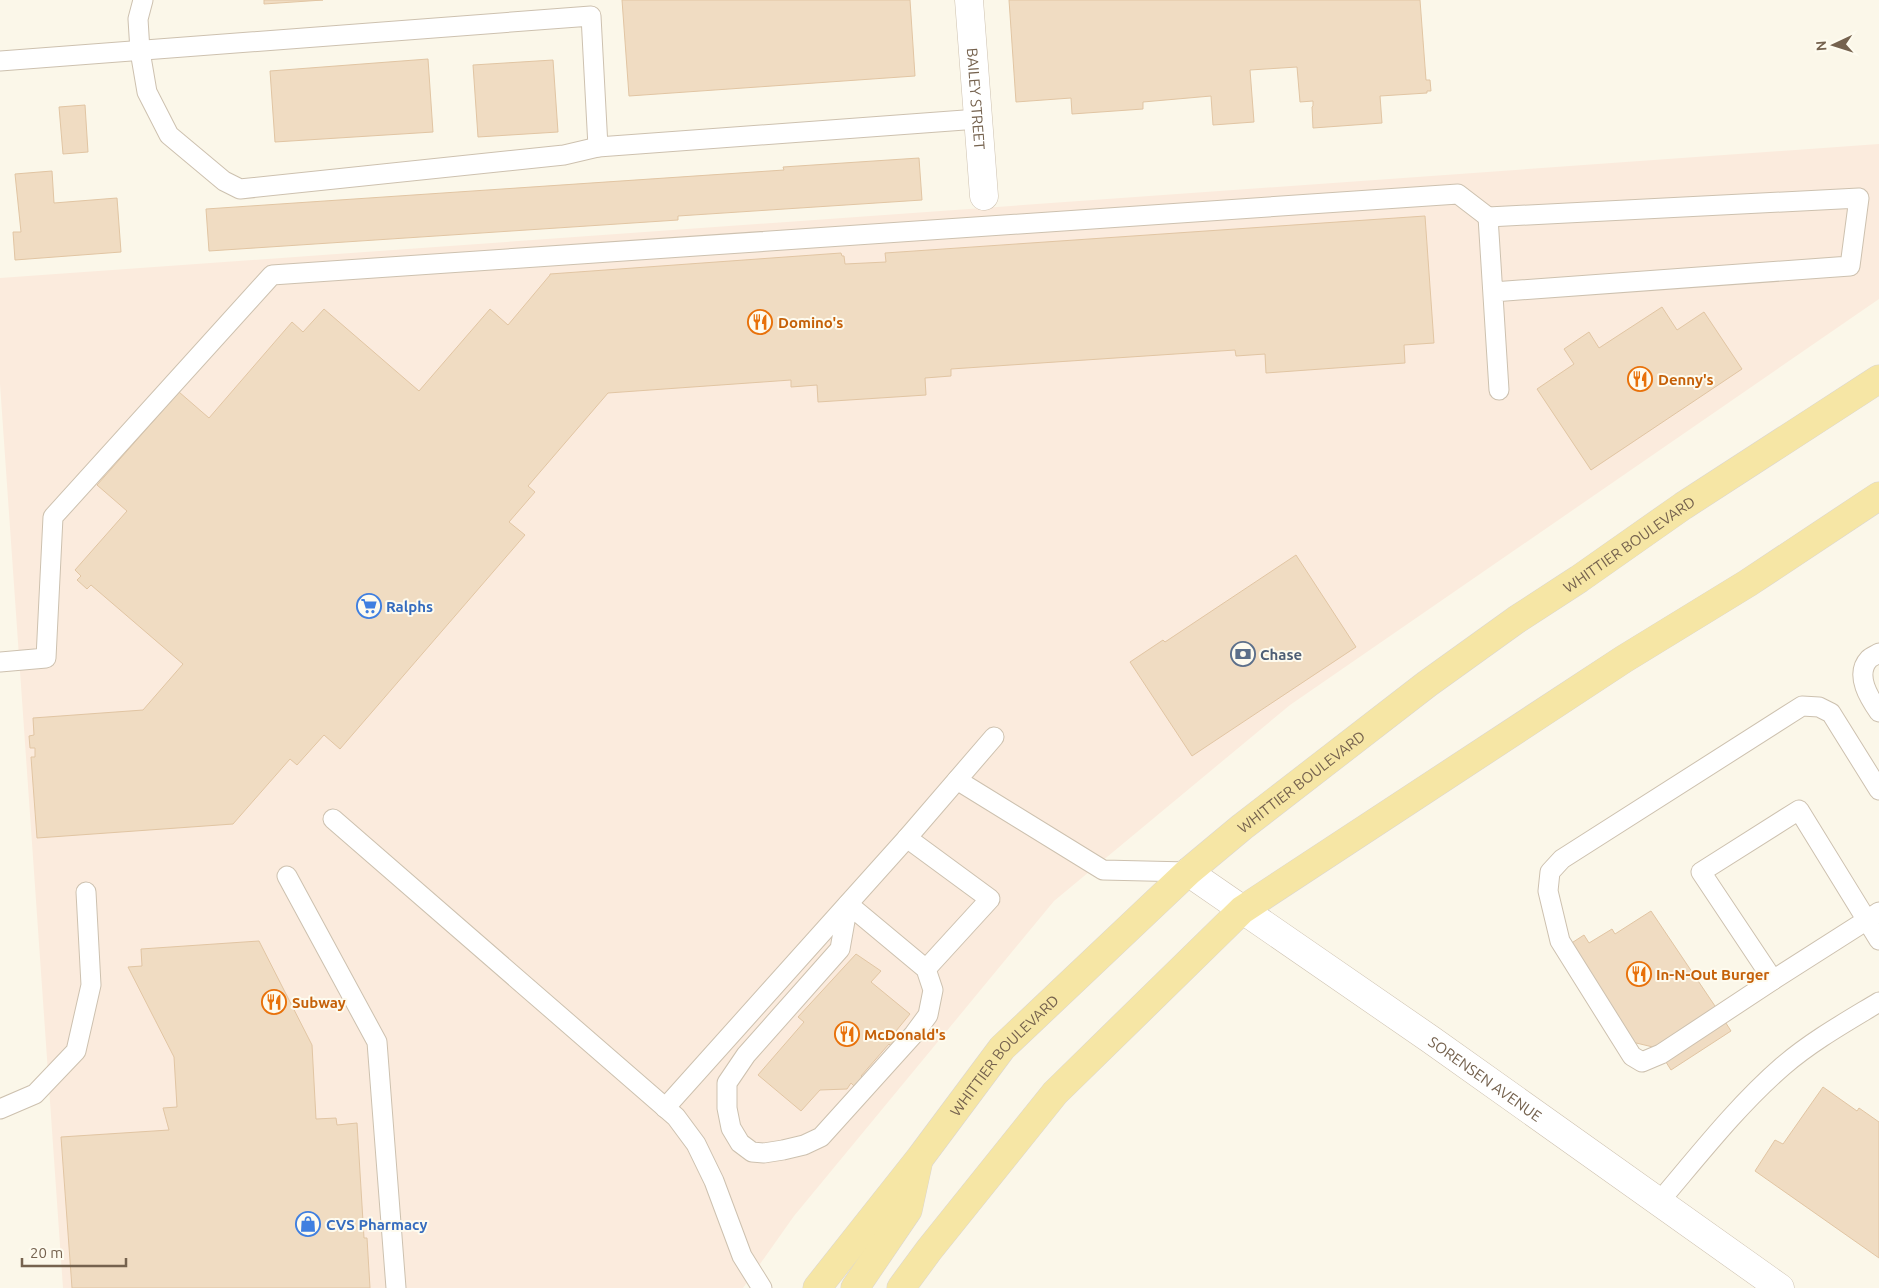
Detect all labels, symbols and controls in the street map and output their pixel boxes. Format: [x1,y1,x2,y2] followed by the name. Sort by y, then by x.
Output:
[1809,20,1859,70] north arrow
[1813,40,1829,52] text: N
[964,47,989,151] street label: BAILEY STREET
[747,309,773,335] restaurant icon: Domino's
[778,314,843,331] place label: Domino's
[1627,366,1653,392] restaurant icon: Denny's
[1658,371,1714,388] place label: Denny's
[1560,492,1698,595] street label: WHITTIER BOULEVARD
[356,593,382,619] supermarket icon: Ralphs
[386,598,433,615] place label: Ralphs
[1230,641,1256,667] bank icon: Chase
[1260,646,1302,663] place label: Chase
[1234,727,1368,836] street label: WHITTIER BOULEVARD
[1626,961,1652,987] restaurant icon: In-N-Out Burger
[1656,966,1770,983] place label: In-N-Out Burger
[261,989,287,1015] restaurant icon: Subway
[946,991,1062,1119] street label: WHITTIER BOULEVARD
[292,994,346,1011] place label: Subway
[834,1021,860,1047] restaurant icon: McDonald's
[864,1026,946,1043] place label: McDonald's
[1426,1032,1545,1124] street label: SORENSEN AVENUE
[295,1211,321,1237] shop icon: CVS Pharmacy
[326,1216,428,1233] place label: CVS Pharmacy
[22,1236,126,1268] scale bar
[30,1244,63,1261] text: 20 m

